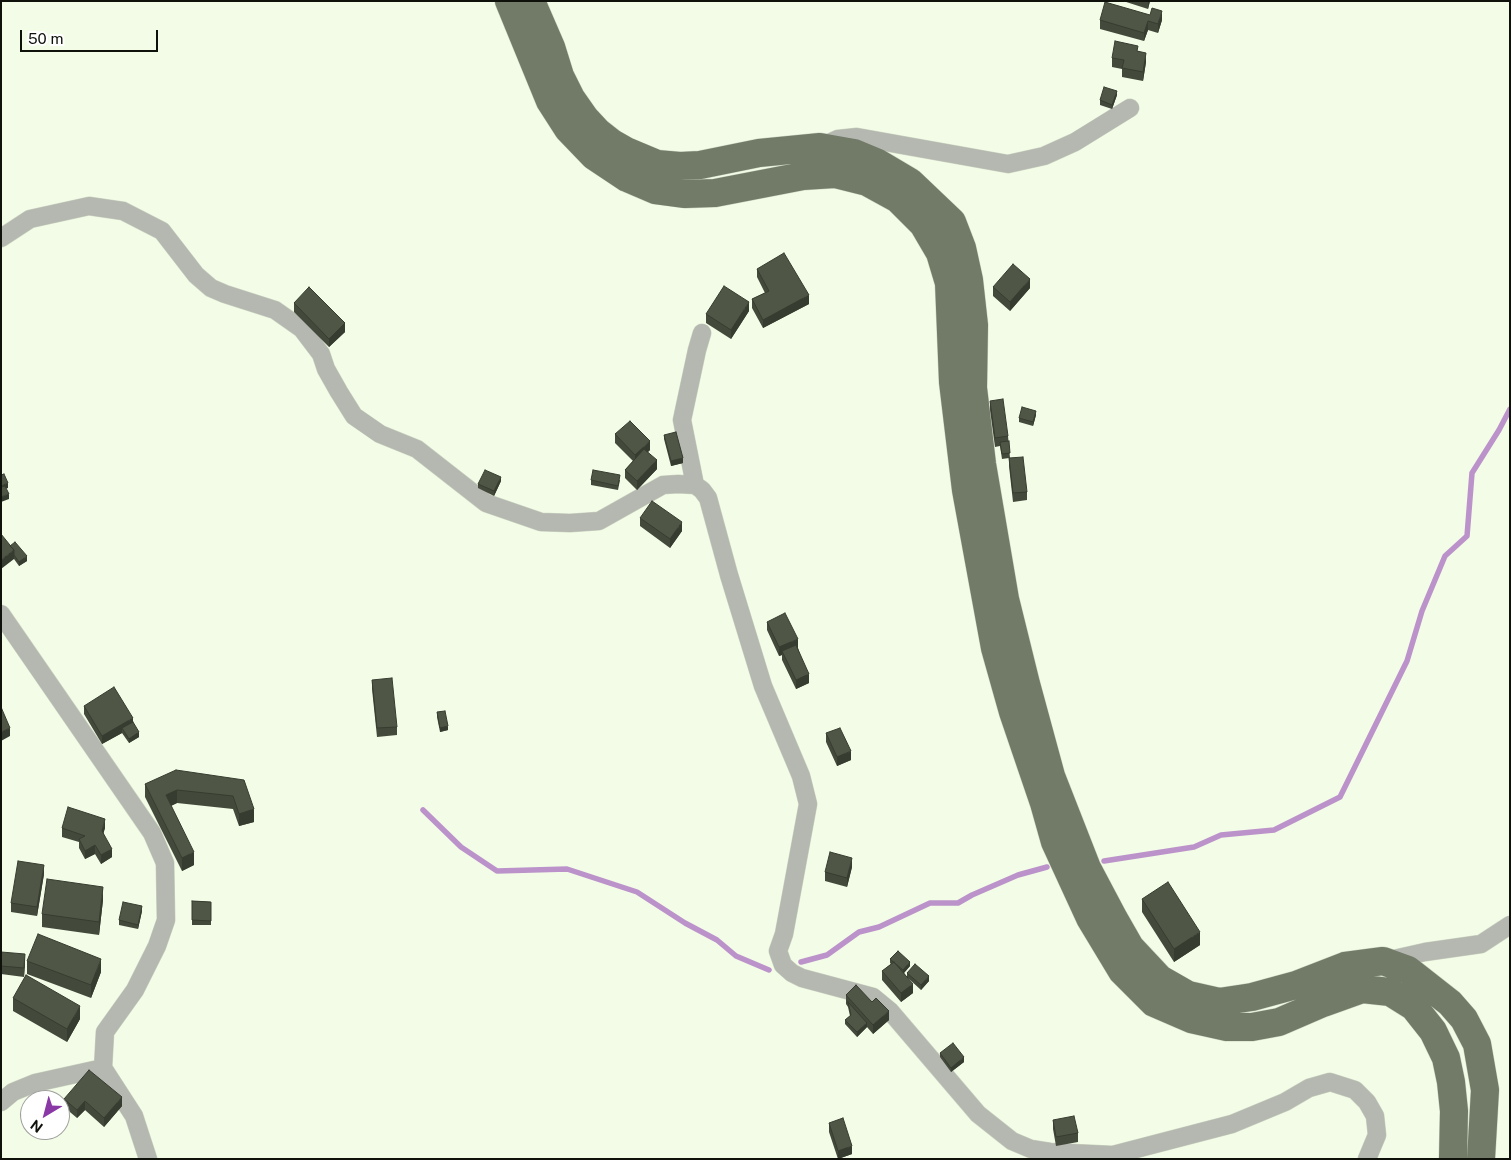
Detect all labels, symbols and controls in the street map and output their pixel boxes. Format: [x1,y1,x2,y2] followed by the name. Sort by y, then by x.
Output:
[22,20,160,52] scale bar
[28,30,63,47] text: 50 m
[20,1090,70,1140] north arrow
[27,1117,46,1136] text: N

